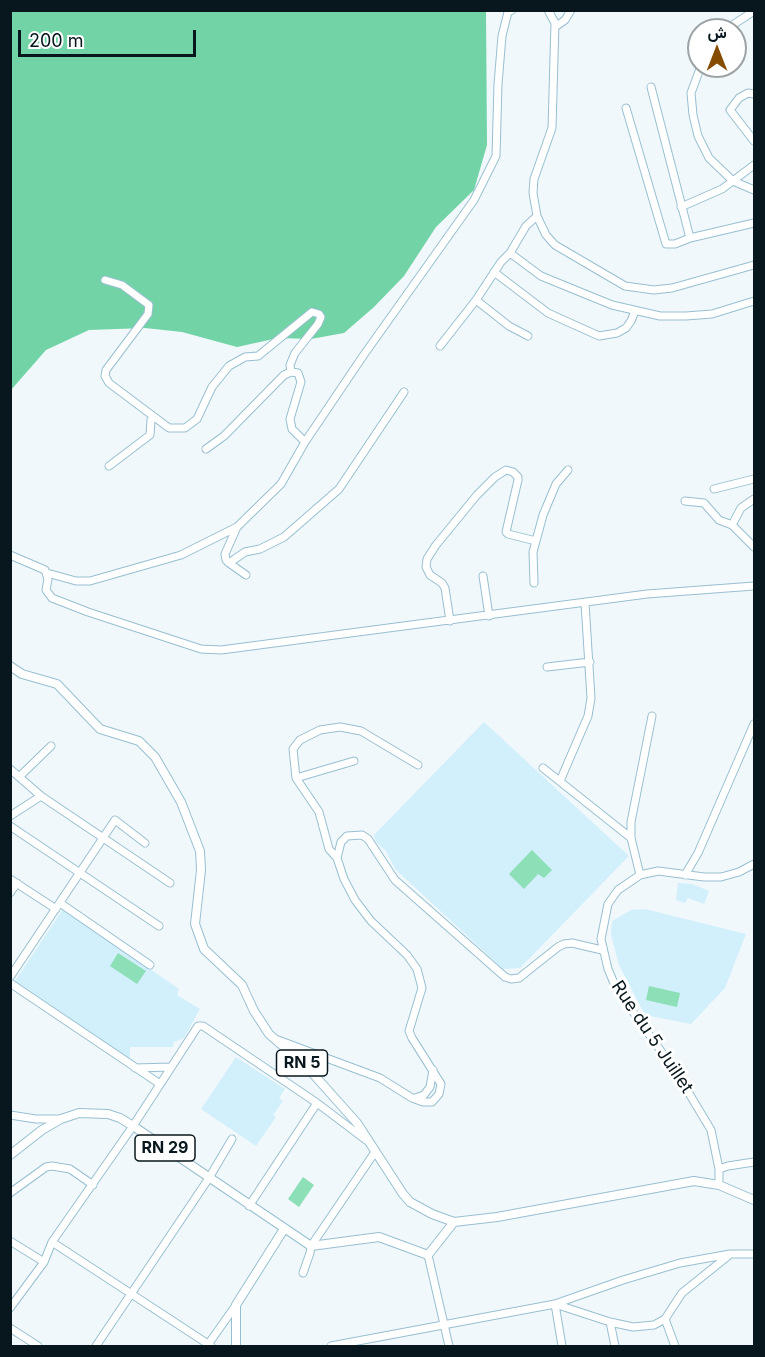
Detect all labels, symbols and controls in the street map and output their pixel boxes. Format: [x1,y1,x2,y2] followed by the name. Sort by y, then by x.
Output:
[21,18,200,56] scale bar
[687,18,747,78] north arrow
[707,22,727,42] text: ش
[29,30,84,51] text: 200 m
[606,977,698,1097] street label: Rue du 5 Juillet
[276,1050,328,1076] road number: RN 5
[135,1135,195,1161] road number: RN 29

